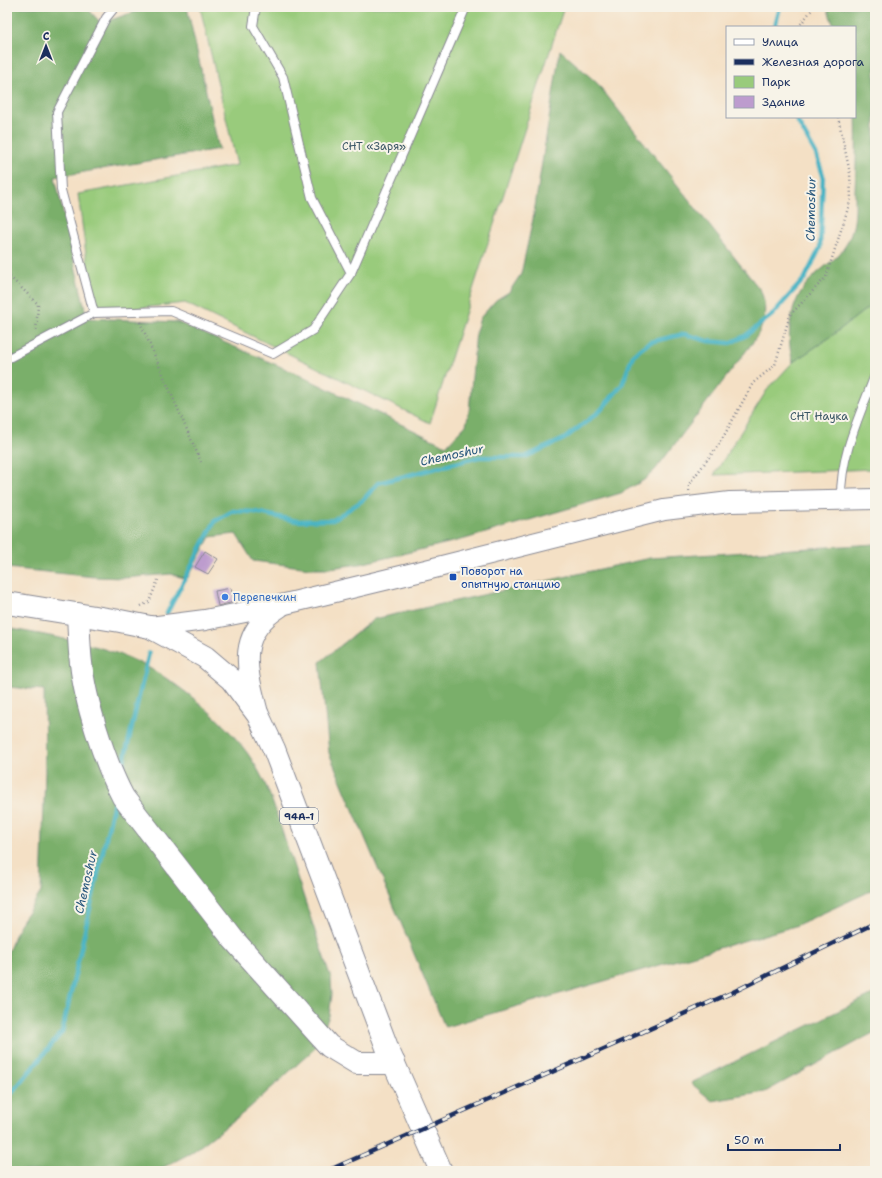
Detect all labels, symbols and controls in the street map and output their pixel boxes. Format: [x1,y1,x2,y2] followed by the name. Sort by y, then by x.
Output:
[26,26,66,66] north arrow
[726,26,856,118] legend
[43,29,50,44] text: С
[762,34,799,50] text: Улица
[762,54,865,70] text: Железная дорога
[762,74,791,90] text: Парк
[762,94,806,110] text: Здание
[342,139,406,154] park label: СНТ «Заря»
[802,176,820,241] water label: Chemoshur
[790,409,848,424] park label: СНТ Наука
[419,440,486,470] water label: Chemoshur
[461,564,560,592] place label: Поворот на опытную станцию
[448,572,458,582] marker: Поворот на опытную станцию
[233,590,296,605] place label: Перепечкин
[220,592,230,602] marker: Перепечкин
[280,808,318,824] road number: 94А-1
[71,848,101,915] water label: Chemoshur
[728,1126,840,1152] scale bar
[734,1132,764,1148] text: 50 m

